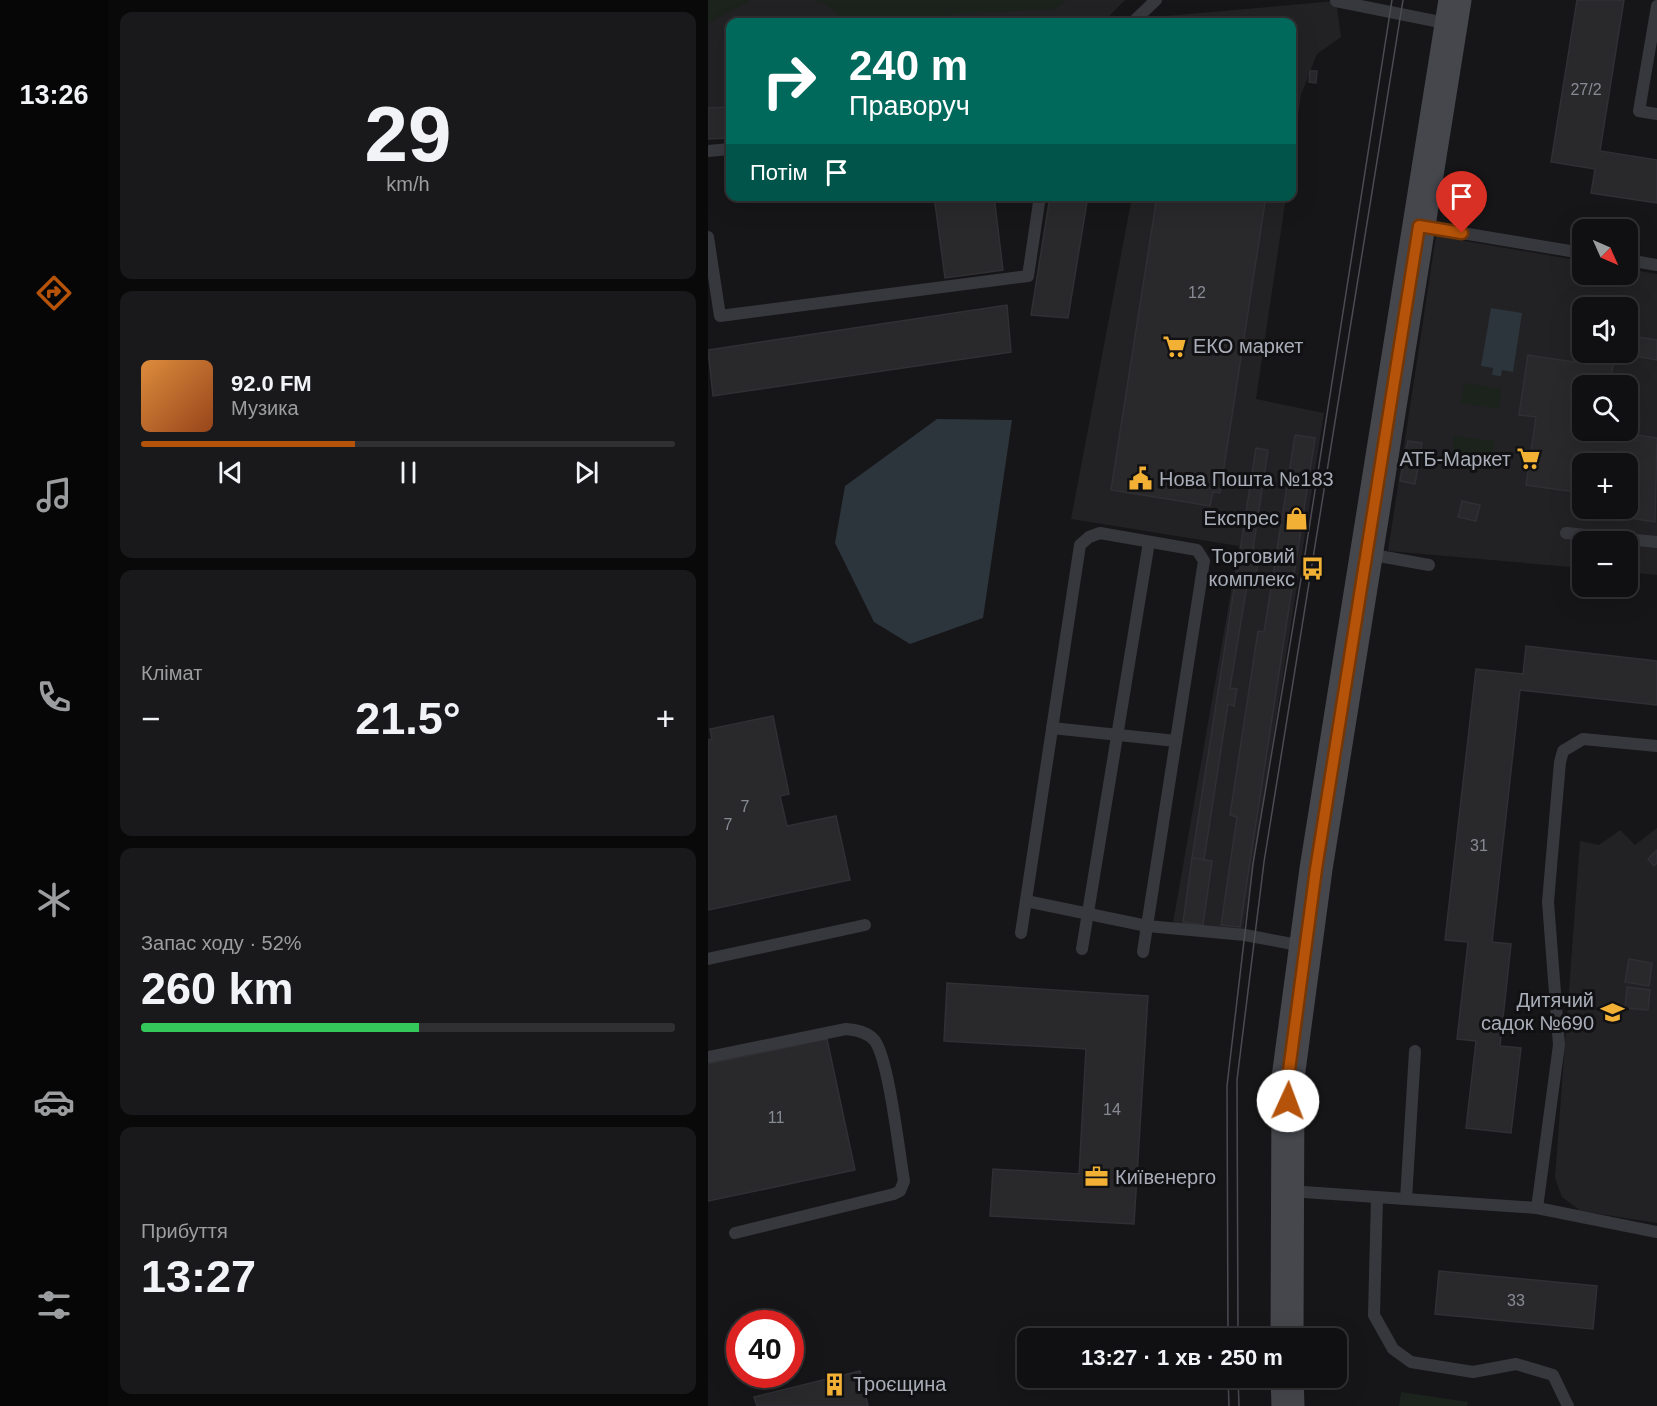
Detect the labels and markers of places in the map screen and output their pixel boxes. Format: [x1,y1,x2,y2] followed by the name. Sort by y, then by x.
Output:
[1436,171,1487,233] pin
[1162,333,1188,359] supermarket icon: ЕКО маркет
[1193,335,1303,357] place label: ЕКО маркет
[1516,446,1542,472] supermarket icon: АТБ-Маркет
[1399,448,1511,470] place label: АТБ-Маркет
[1128,466,1154,492] public building icon: Нова Пошта №183
[1159,468,1334,490] place label: Нова Пошта №183
[1284,505,1310,531] shop icon: Експрес
[1204,507,1279,529] place label: Експрес
[1209,545,1295,590] place label: Торговий комплекс
[1300,555,1326,581] bus stop icon: Торговий комплекс
[1481,989,1594,1034] place label: Дитячий садок №690
[1599,999,1625,1025] school or university icon: Дитячий садок №690
[1084,1164,1110,1190] office icon: Київенерго
[1115,1166,1216,1188] place label: Київенерго
[822,1371,848,1397] building icon: Троєщина
[853,1373,947,1395] place label: Троєщина

